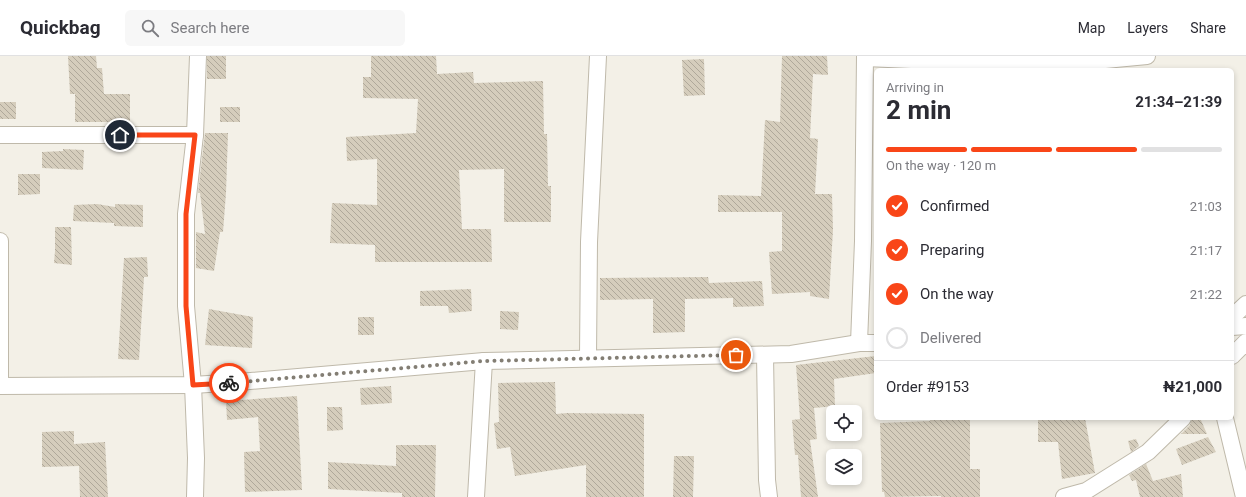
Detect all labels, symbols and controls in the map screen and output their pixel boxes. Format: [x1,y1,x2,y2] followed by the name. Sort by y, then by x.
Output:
[125,10,405,46] search box
[20,16,101,39] text: Quickbag
[139,17,161,39] icon: search
[171,19,249,37] text: Search here
[1078,20,1105,36] text: Map
[1127,20,1168,36] text: Layers
[1190,20,1226,36] text: Share
[886,80,944,95] text: Arriving in
[1135,93,1222,111] text: 21:34–21:39
[886,95,951,125] text: 2 min
[103,118,137,152] pin
[109,124,131,146] icon: home
[886,158,996,173] text: On the way · 120 m
[886,195,908,217] icon: check
[920,197,990,215] text: Confirmed
[1190,199,1222,214] text: 21:03
[886,239,908,261] icon: check
[920,241,984,259] text: Preparing
[1190,243,1222,258] text: 21:17
[886,283,908,305] icon: check
[920,285,994,303] text: On the way
[1190,287,1222,302] text: 21:22
[920,329,982,347] text: Delivered
[719,338,753,372] pin
[725,344,747,366] icon: bag
[209,363,249,403] courier
[218,372,240,394] icon: bike
[886,378,969,396] text: Order #9153
[1163,378,1222,396] text: ₦21,000
[826,405,862,485] map controls
[826,405,862,441] button: locate
[826,449,862,485] button: layers

